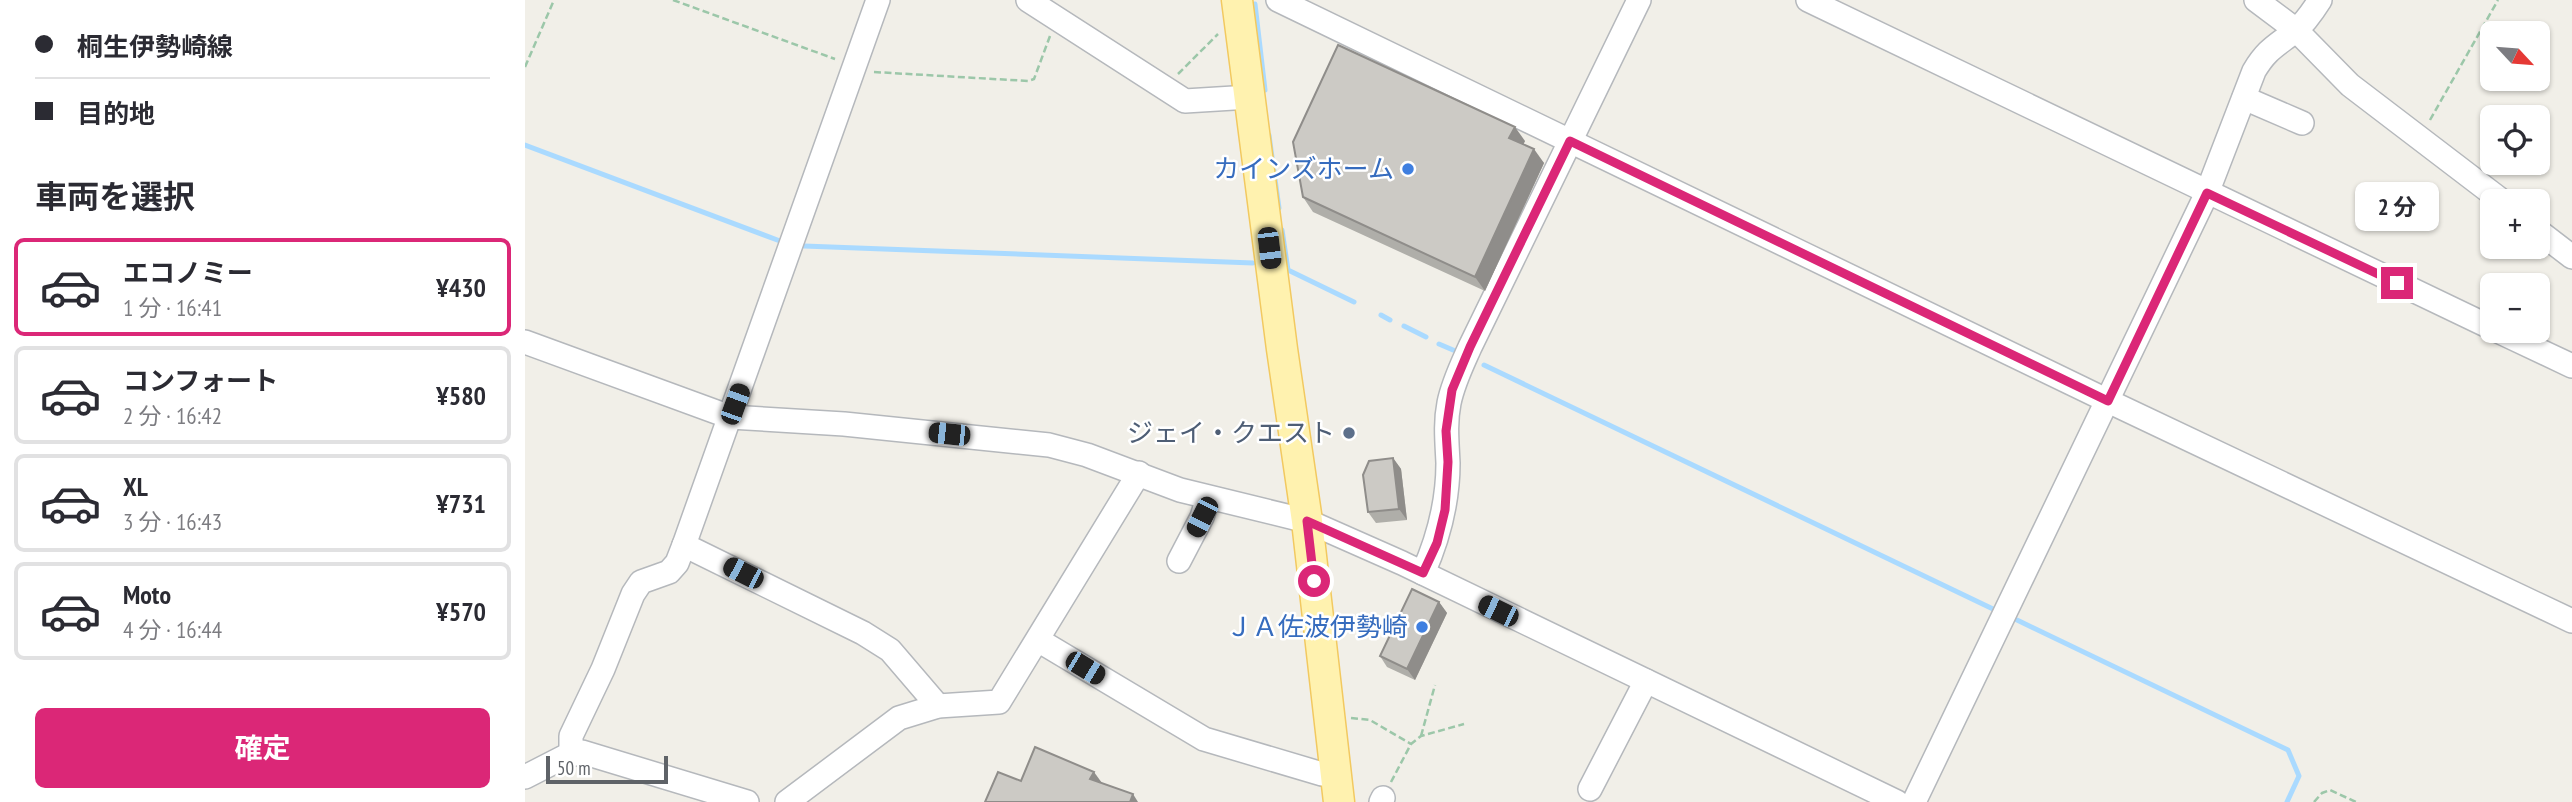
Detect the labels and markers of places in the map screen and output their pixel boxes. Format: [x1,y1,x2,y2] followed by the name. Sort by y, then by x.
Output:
[1213,152,1394,185] place label: カインズホーム
[1400,161,1416,177] marker: カインズホーム
[1127,416,1335,449] place label: ジェイ・クエスト
[1341,425,1357,441] marker: ジェイ・クエスト
[1226,610,1408,643] place label: ＪＡ佐波伊勢崎
[1414,619,1430,635] marker: ＪＡ佐波伊勢崎

